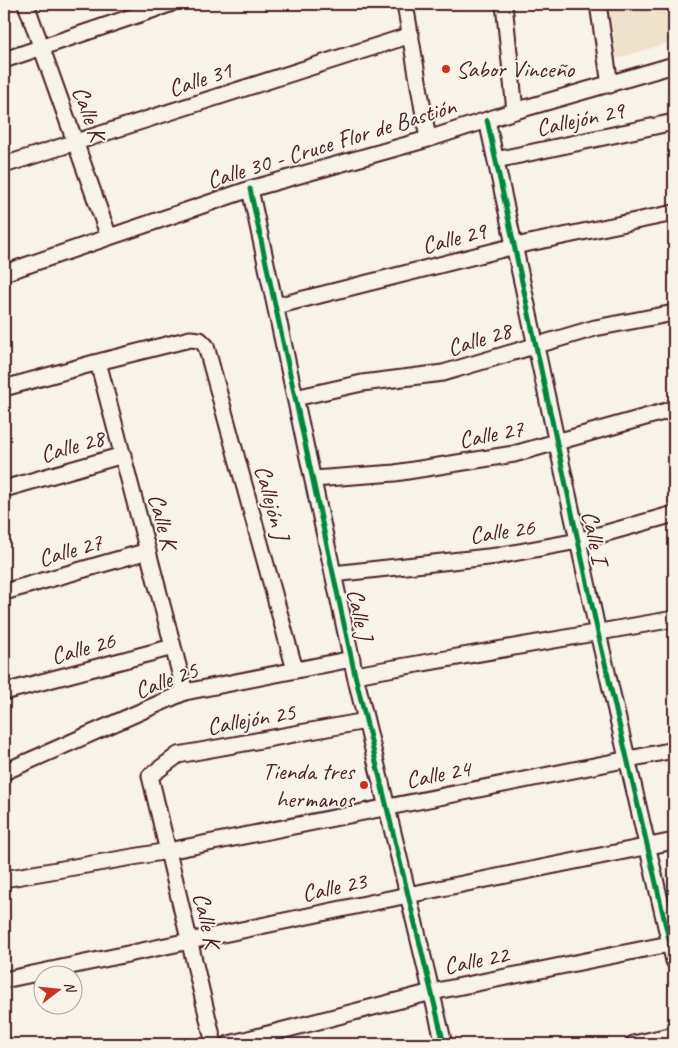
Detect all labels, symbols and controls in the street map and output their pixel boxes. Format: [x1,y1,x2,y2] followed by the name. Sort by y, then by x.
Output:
[164,54,237,103] street label: Calle 31
[456,54,575,84] place label: Sabor Vinceño
[440,63,452,75] marker: Sabor Vinceño
[65,82,114,148] street label: Calle K
[203,90,460,195] street label: Calle 30 - Cruce Flor de Bastión
[533,95,629,143] street label: Callejón 29
[419,215,491,260] street label: Calle 29
[443,314,517,363] street label: Calle 28
[456,413,527,455] street label: Calle 27
[37,422,110,469] street label: Calle 28
[248,462,297,546] street label: Callejón J
[141,490,186,556] street label: Calle K
[575,508,616,571] street label: Calle I
[468,511,538,550] street label: Calle 26
[35,526,107,573] street label: Calle 27
[340,586,381,646] street label: Calle J
[48,625,119,671] street label: Calle 26
[130,654,203,705] street label: Calle 25
[204,696,299,742] street label: Callejón 25
[403,753,475,795] street label: Calle 24
[262,756,356,814] place label: Tienda tres hermanos
[358,779,370,791] marker: Tienda tres hermanos
[299,865,371,908] street label: Calle 23
[186,890,229,954] street label: Calle K
[441,939,513,981] street label: Calle 22
[32,966,82,1016] north arrow
[61,980,80,995] text: N

